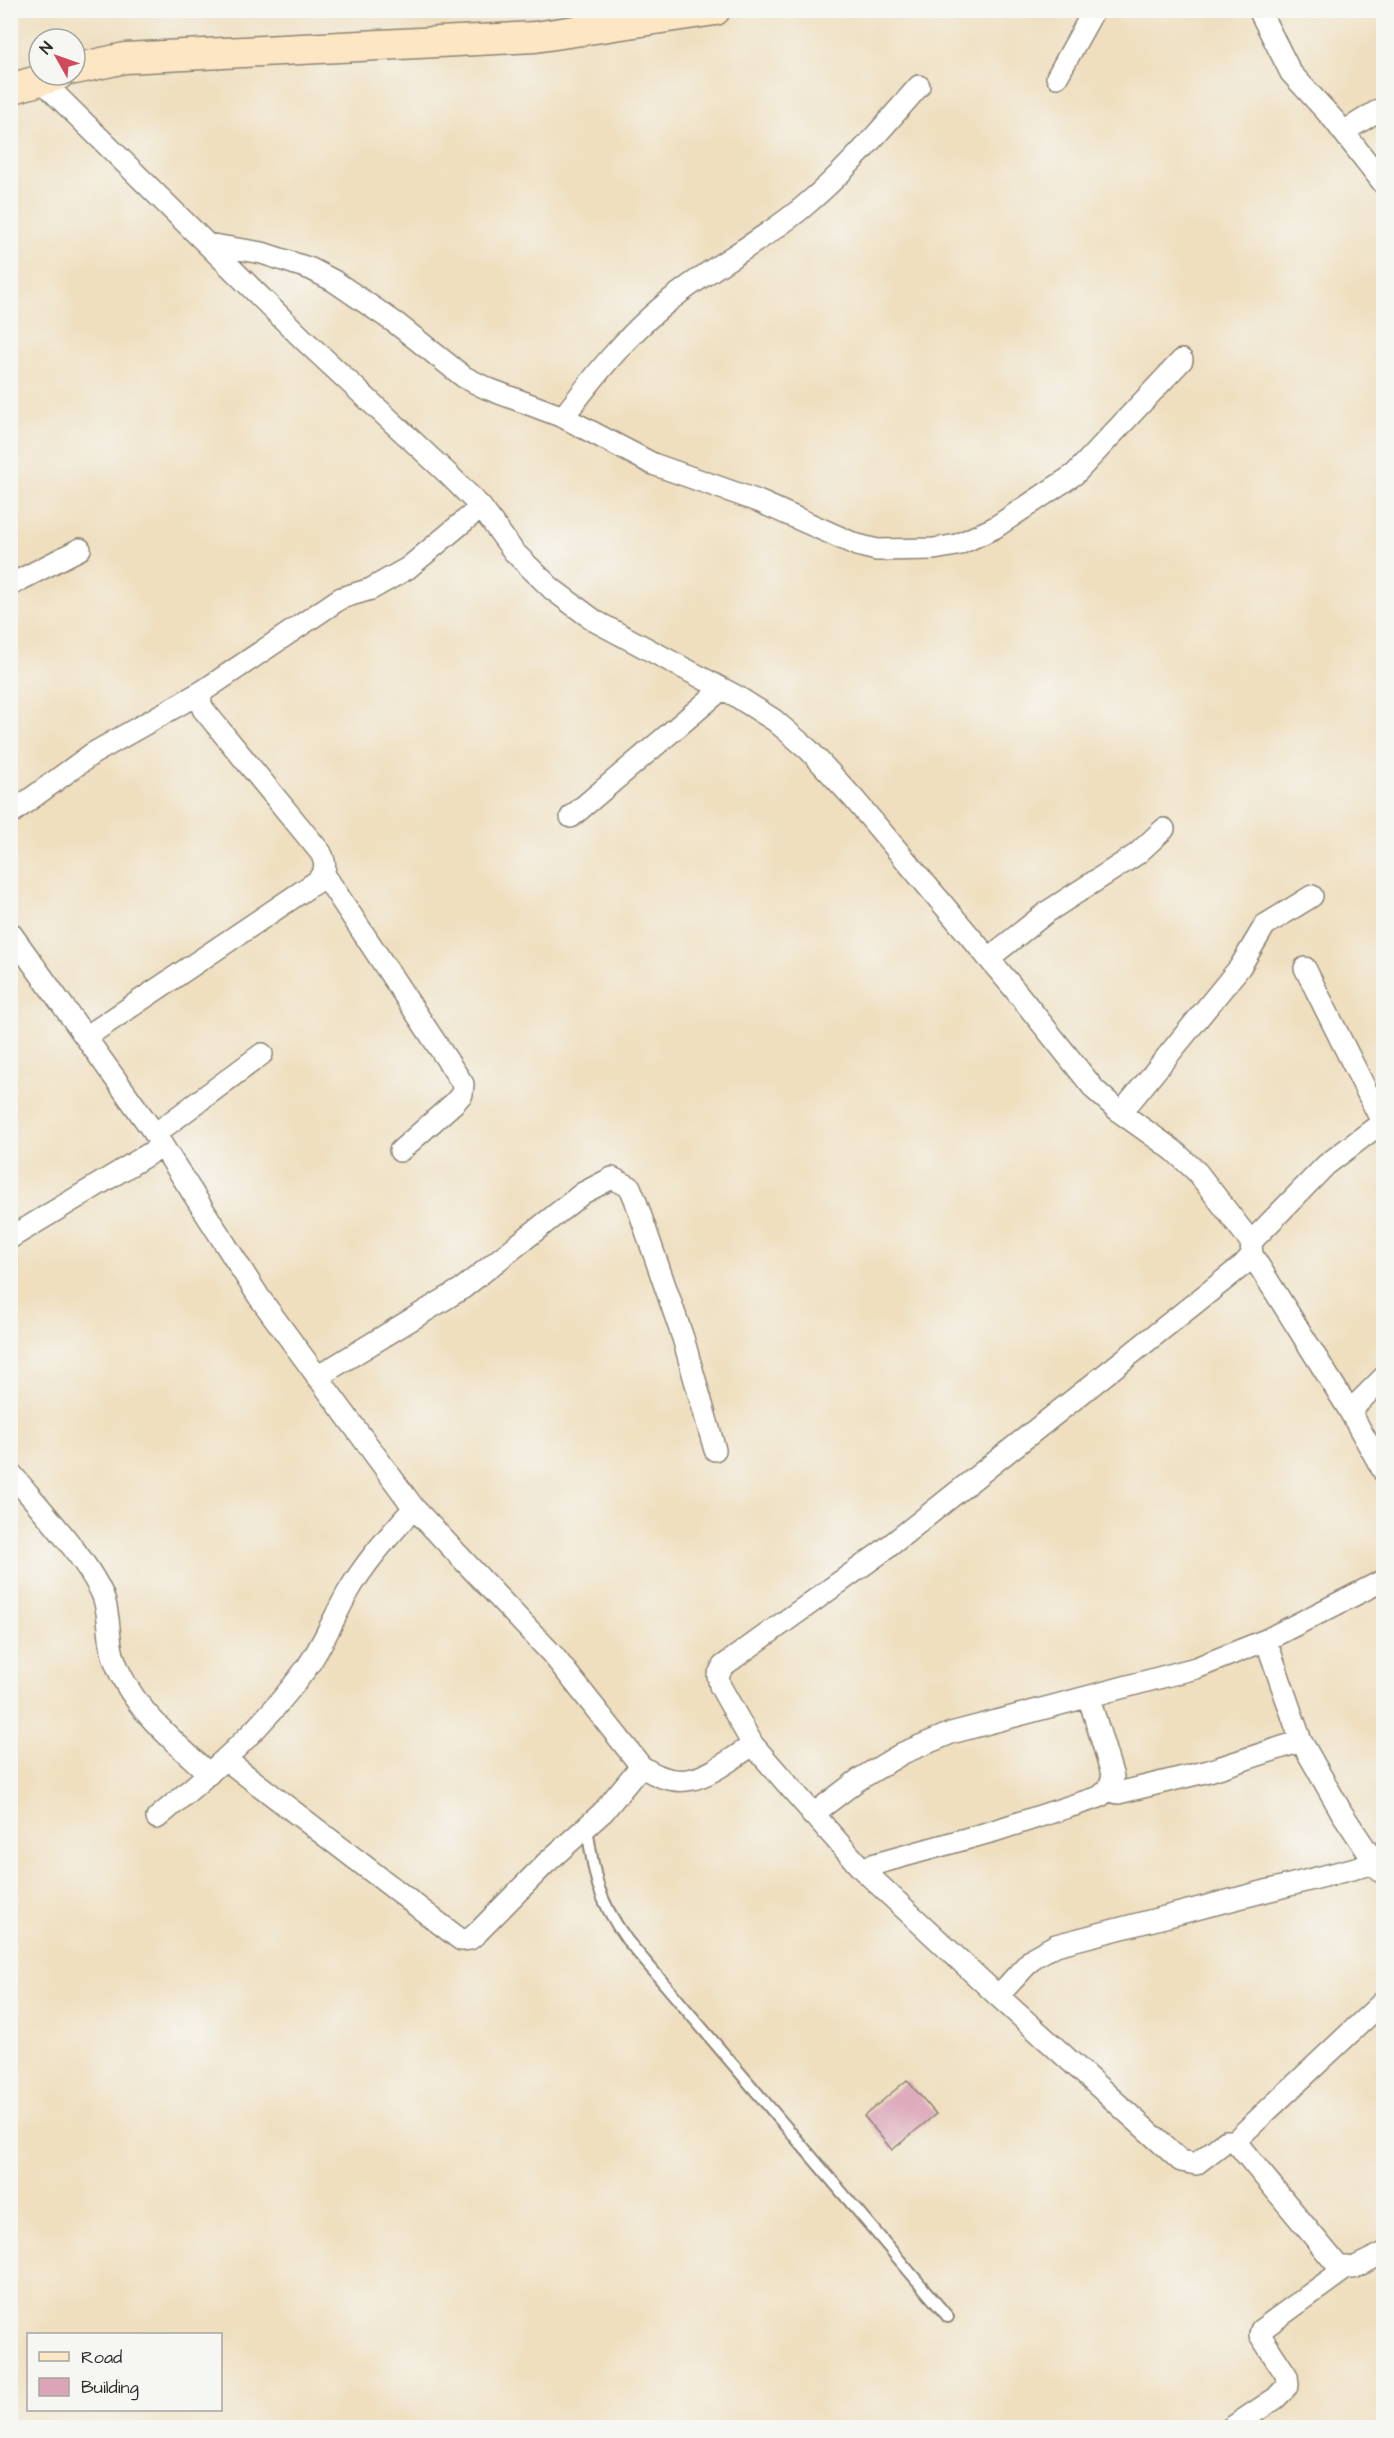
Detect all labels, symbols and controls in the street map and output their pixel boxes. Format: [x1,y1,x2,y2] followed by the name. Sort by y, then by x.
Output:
[27,27,87,87] north arrow
[35,37,58,59] text: N
[27,2333,222,2411] legend
[81,2345,122,2370] text: Road
[81,2375,139,2401] text: Building

